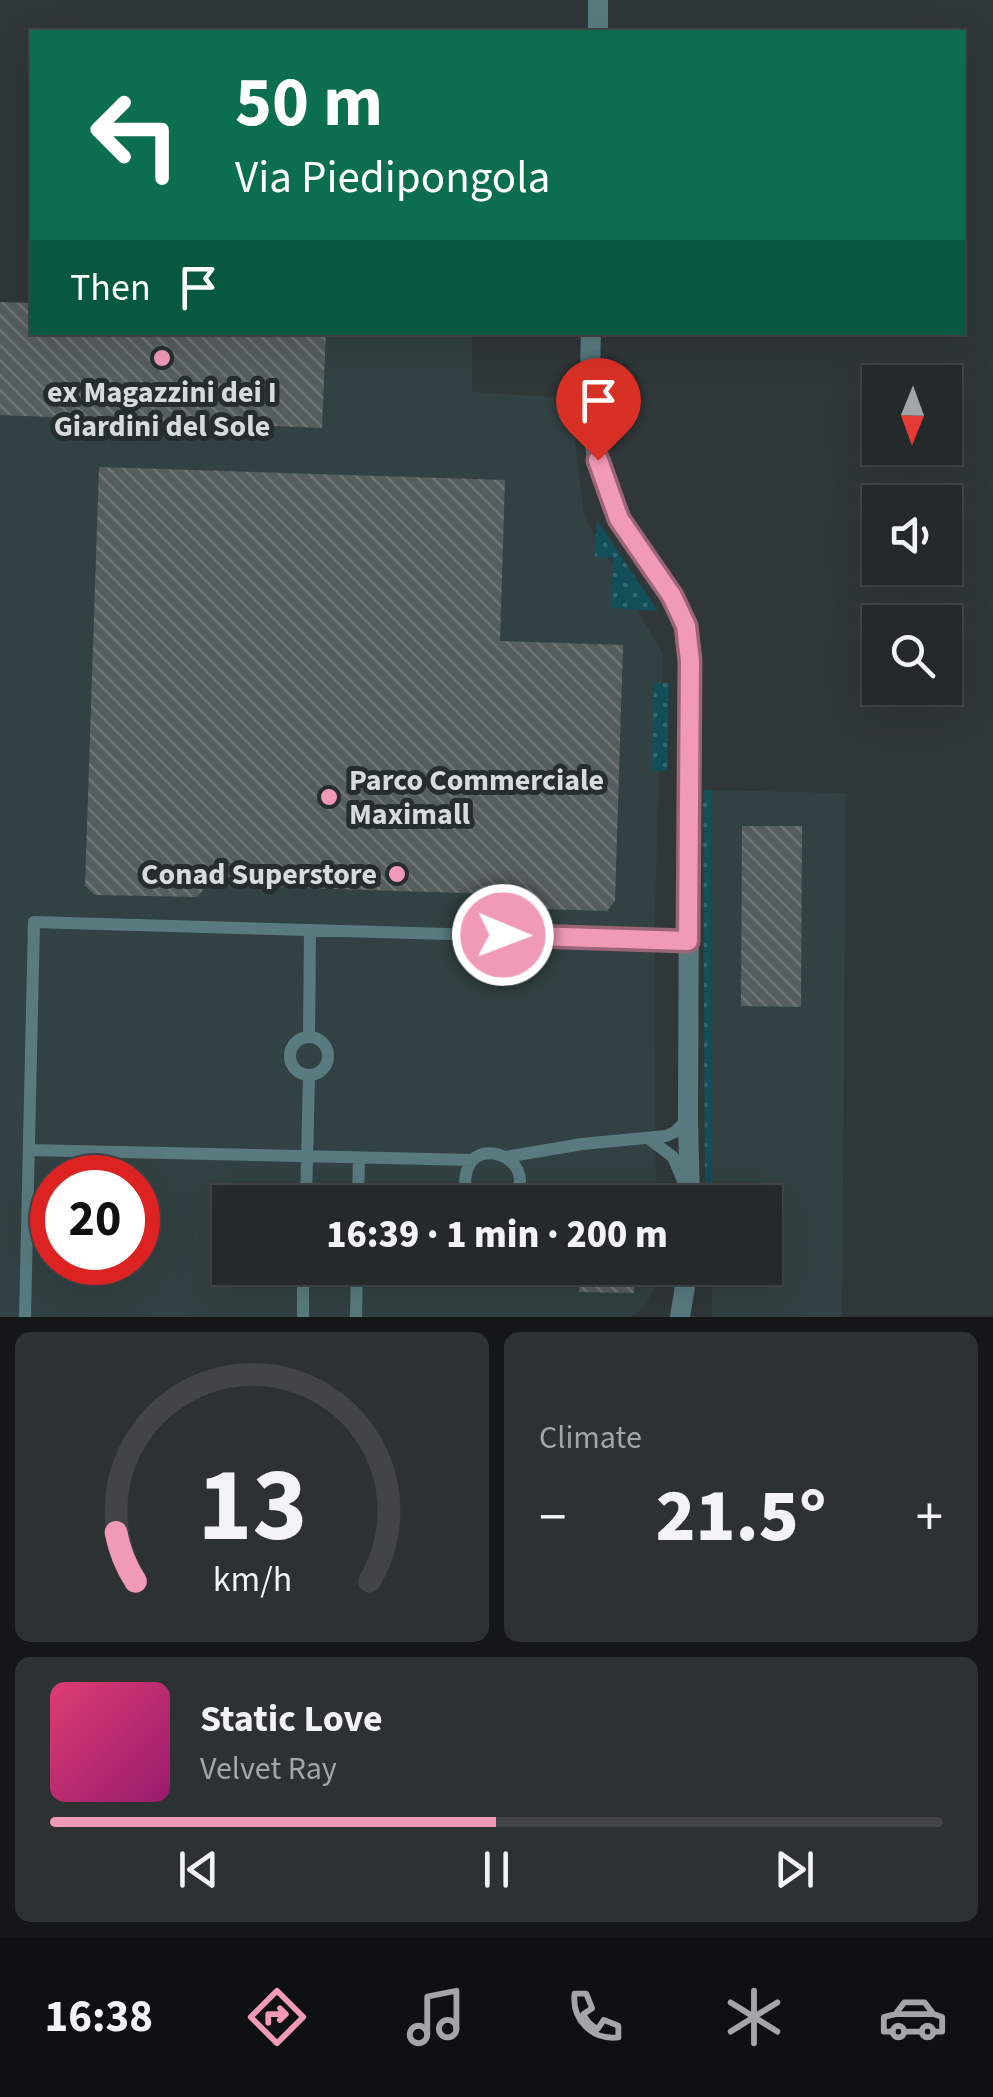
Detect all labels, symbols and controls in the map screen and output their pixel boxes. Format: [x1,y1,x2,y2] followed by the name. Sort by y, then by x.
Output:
[235,53,383,153] text: 50 m
[70,70,200,200] icon: left
[235,146,550,210] text: Via Piedipongola
[171,260,226,315] icon: arrive
[70,261,151,315] text: Then
[151,347,173,369] marker: ex Magazzini dei I Giardini del Sole
[556,358,641,461] pin
[862,365,962,465] north arrow
[862,365,962,705] map controls
[47,371,277,448] place label: ex Magazzini dei I Giardini del Sole
[571,373,626,428] icon: arrive
[862,485,962,585] button: sound
[862,605,962,705] button: search
[349,759,604,836] place label: Parco Commerciale Maximall
[318,786,340,808] marker: Parco Commerciale Maximall
[141,853,377,896] place label: Conad Superstore
[386,863,408,885] marker: Conad Superstore
[451,883,555,987] position arrow
[30,1155,160,1285] speed limit sign: 20
[326,1208,668,1262] text: 16:39 · 1 min · 200 m
[539,1415,642,1461] text: Climate
[197,1433,307,1581] text: 13
[655,1463,827,1570] text: 21.5°
[539,1479,566,1557] text: −
[916,1479,943,1557] text: +
[212,1554,292,1605] text: km/h
[200,1692,383,1746] text: Static Love
[200,1746,337,1792] text: Velvet Ray
[171,1842,226,1897] icon: previous
[469,1842,524,1897] icon: pause
[767,1842,822,1897] icon: next
[242,1982,312,2052] icon: directions
[401,1982,471,2052] icon: music
[560,1982,630,2052] icon: phone
[719,1982,789,2052] icon: climate
[878,1982,948,2052] icon: car
[45,1985,153,2049] text: 16:38

